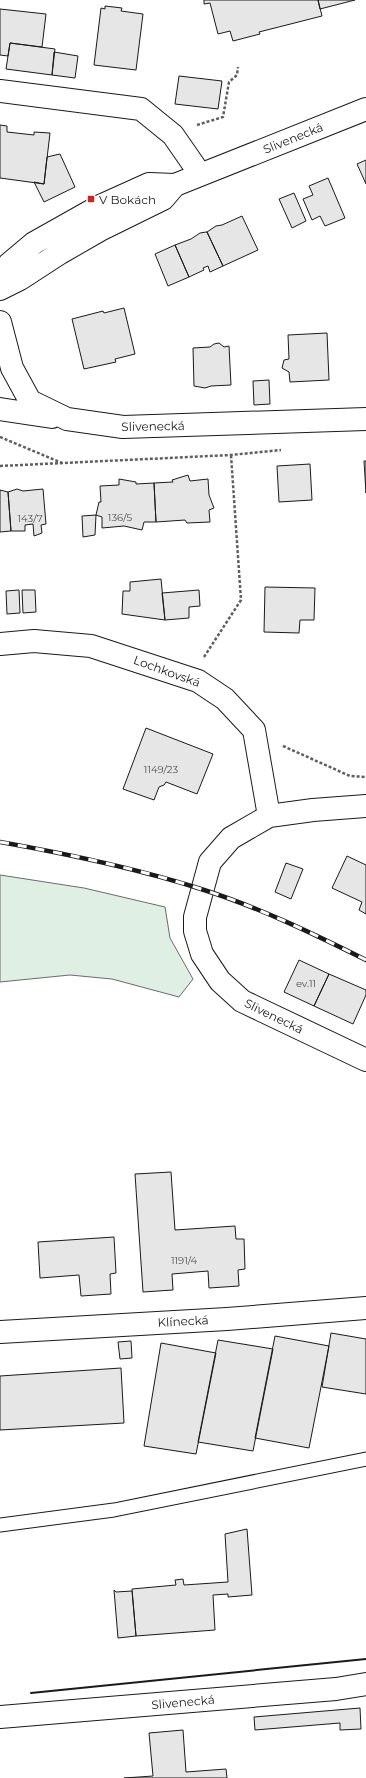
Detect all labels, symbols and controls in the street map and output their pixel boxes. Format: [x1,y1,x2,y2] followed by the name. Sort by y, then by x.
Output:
[261,119,325,157] street label: Slivenecká
[99,192,156,207] place label: V Bokách
[86,194,96,204] marker: V Bokách
[121,418,185,434] street label: Slivenecká
[108,511,133,524] house number: 136/5
[17,512,43,525] house number: 143/7
[132,652,202,690] street label: Lochkovská
[144,763,179,776] house number: 1149/23
[296,977,316,990] house number: ev.11
[242,995,306,1037] street label: Slivenecká
[171,1254,197,1267] house number: 1191/4
[157,1312,209,1330] street label: Klínecká
[151,1692,215,1712] street label: Slivenecká

